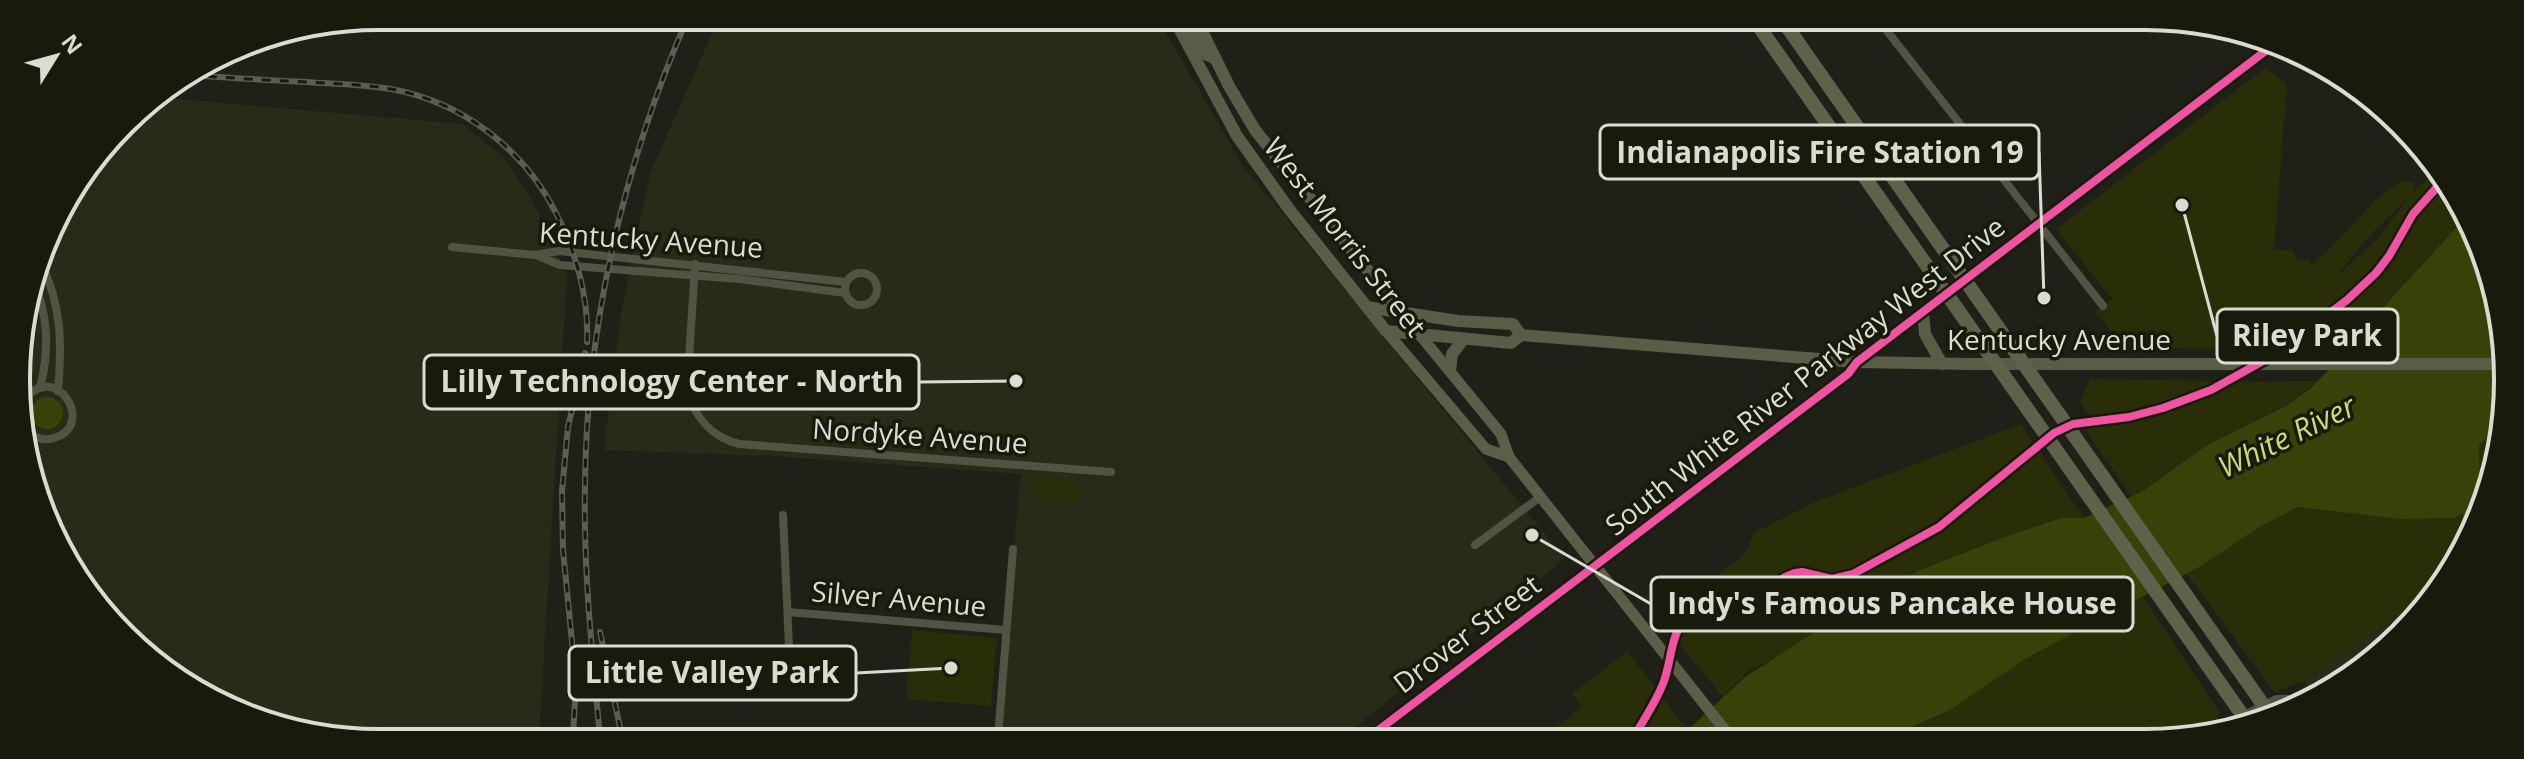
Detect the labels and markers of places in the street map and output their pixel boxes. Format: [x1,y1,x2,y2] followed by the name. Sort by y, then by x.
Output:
[1600,125,2039,179] callout: Indianapolis Fire Station 19
[2217,309,2398,363] callout: Riley Park
[424,355,919,409] callout: Lilly Technology Center - North
[1651,577,2133,631] callout: Indy's Famous Pancake House
[569,646,856,700] callout: Little Valley Park

